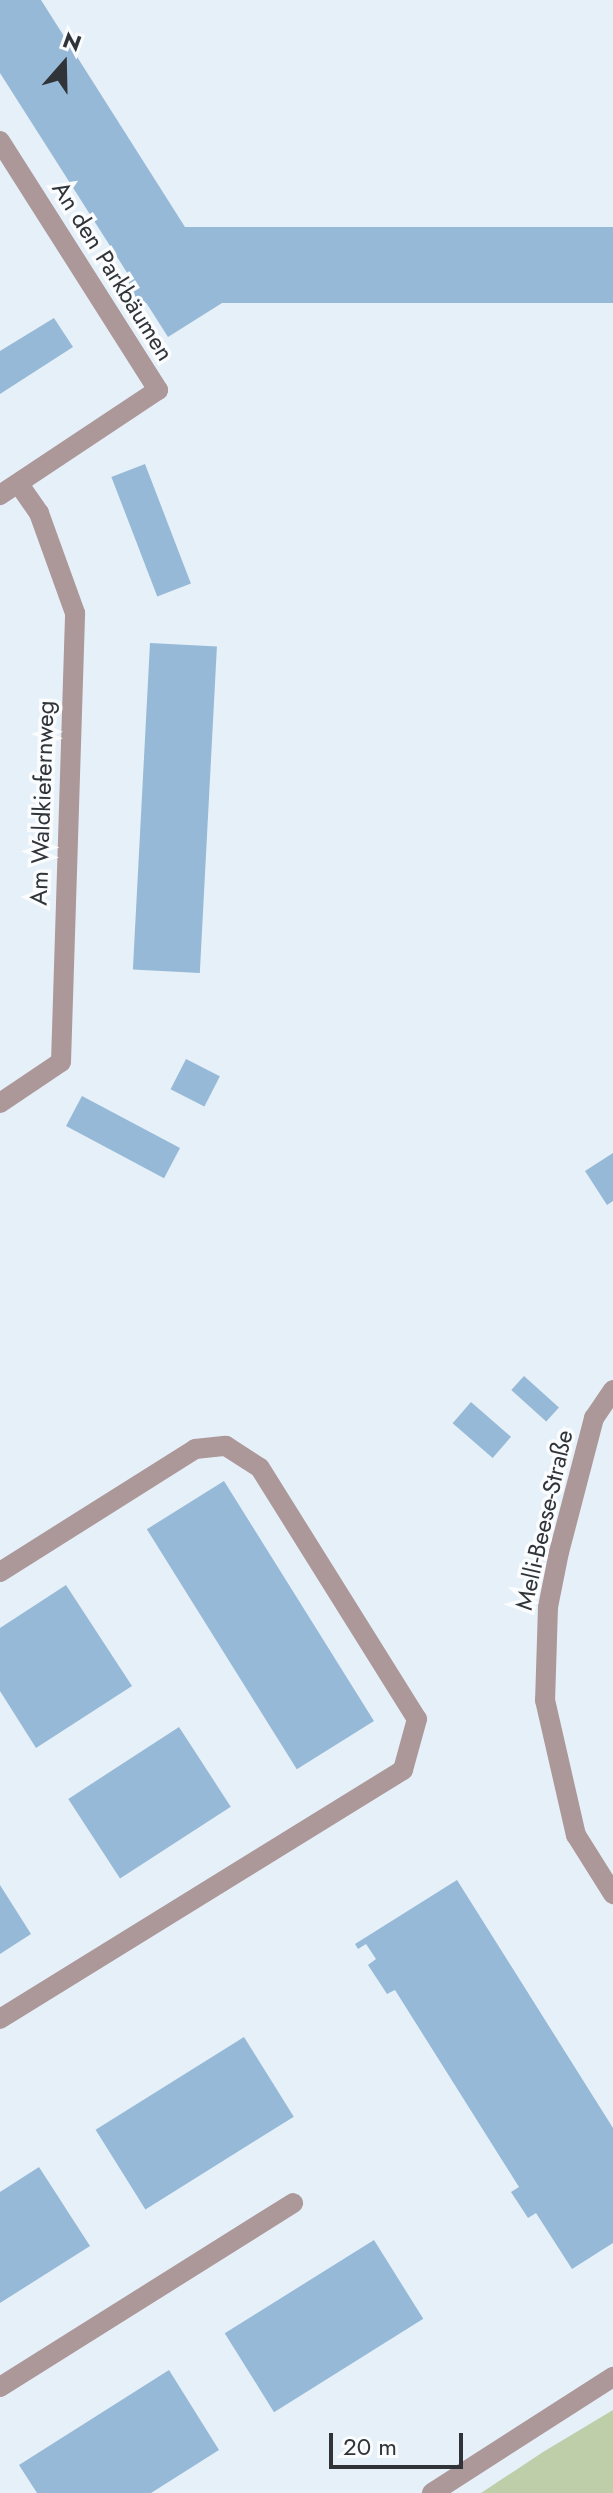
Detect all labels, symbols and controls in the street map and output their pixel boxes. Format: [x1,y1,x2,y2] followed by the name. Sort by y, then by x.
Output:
[59,23,86,59] text: N
[24,24,104,104] north arrow
[46,176,180,366] street label: An den Parkbäumen
[24,700,60,906] street label: Am Waldkiefernweg
[509,1427,579,1613] street label: Melli-Beese-Straße
[333,2417,467,2467] scale bar
[343,2429,397,2464] text: 20 m

